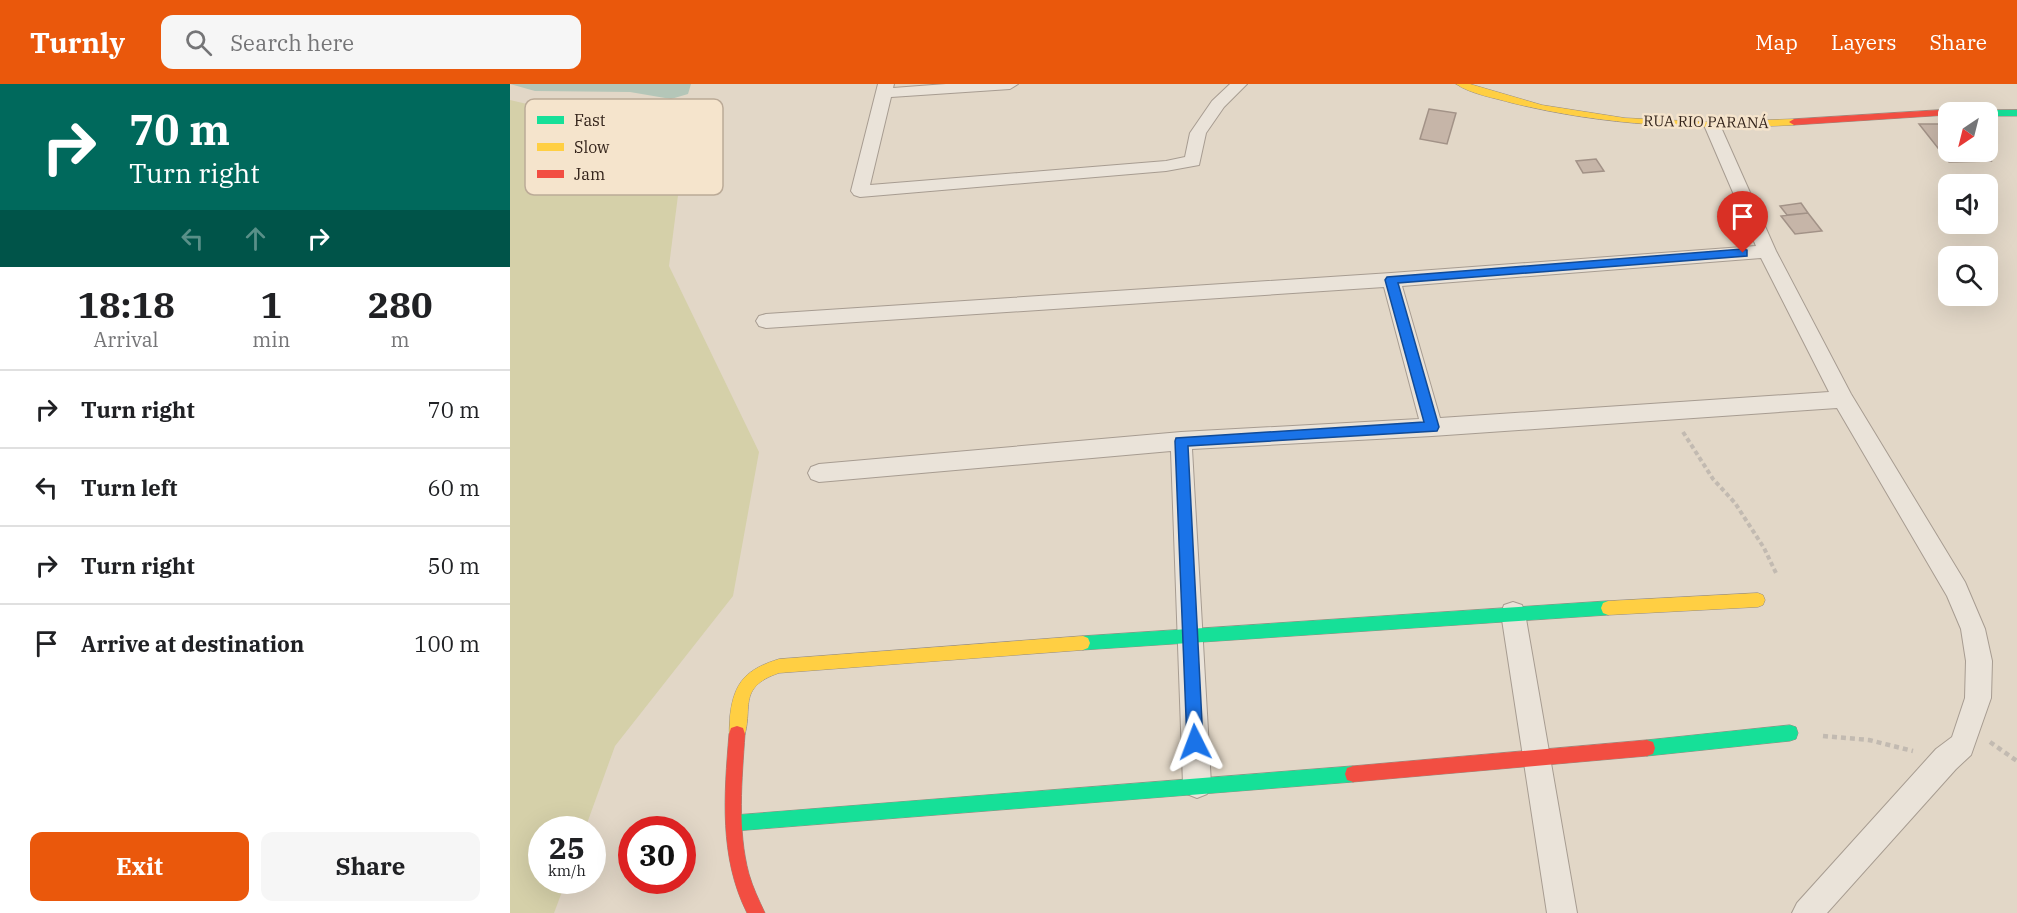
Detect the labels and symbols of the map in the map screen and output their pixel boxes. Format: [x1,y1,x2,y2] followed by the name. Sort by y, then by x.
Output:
[525,99,723,195] legend
[1938,102,1998,162] north arrow
[574,110,606,130] text: Fast
[1643,111,1769,132] street label: RUA RIO PARANÁ
[574,137,610,157] text: Slow
[574,164,605,184] text: Jam
[1717,191,1768,253] pin
[1163,710,1227,774] position arrow
[618,816,696,894] speed limit sign: 30

